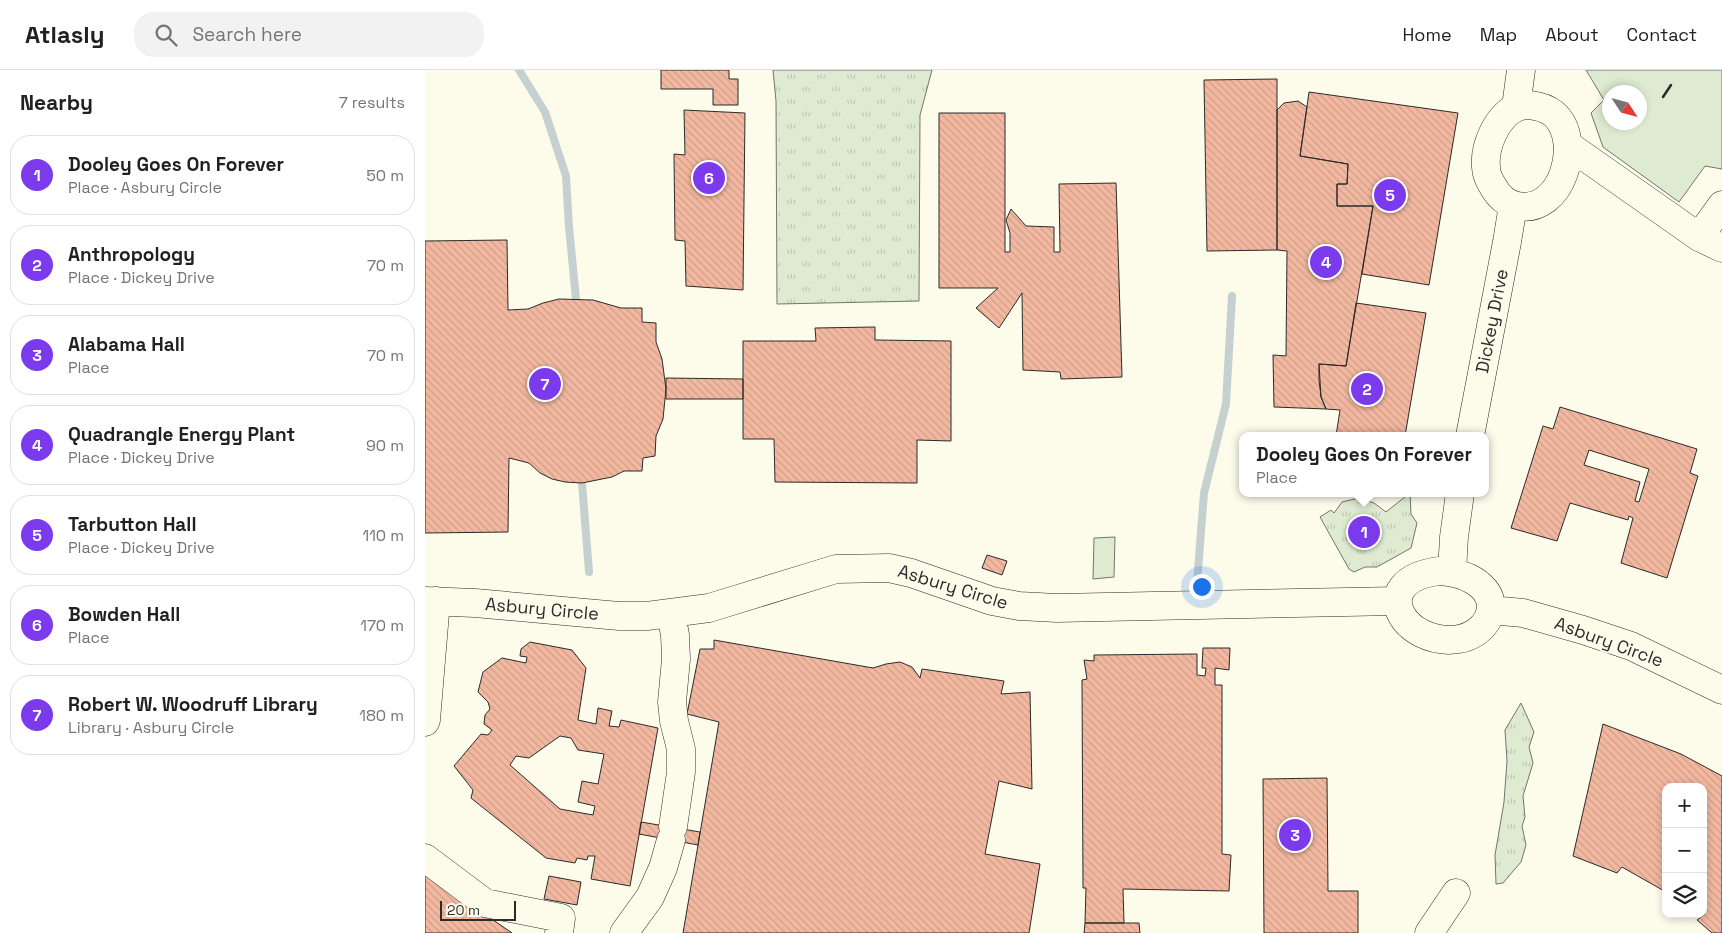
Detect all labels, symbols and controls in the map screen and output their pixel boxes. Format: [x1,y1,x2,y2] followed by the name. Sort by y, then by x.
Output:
[134,12,484,57] search box
[25,19,104,50] text: Atlasly
[152,21,180,49] icon: search
[192,22,302,47] text: Search here
[1403,23,1452,46] text: Home
[1480,23,1517,46] text: Map
[1545,23,1599,46] text: About
[1627,23,1697,46] text: Contact
[1602,85,1647,130] north arrow
[20,89,93,116] text: Nearby
[339,92,405,113] text: 7 results
[68,152,284,177] text: Dooley Goes On Forever
[693,159,725,197] pin: 6
[33,165,41,186] text: 1
[366,165,404,186] text: 50 m
[1374,176,1406,214] pin: 5
[68,177,222,198] text: Place · Asbury Circle
[68,242,195,267] text: Anthropology
[1310,243,1342,281] pin: 4
[32,255,42,276] text: 2
[367,255,404,276] text: 70 m
[68,267,215,288] text: Place · Dickey Drive
[1470,267,1513,375] street label: Dickey Drive
[68,332,185,357] text: Alabama Hall
[32,345,42,366] text: 3
[367,345,404,366] text: 70 m
[68,357,110,378] text: Place
[529,365,561,403] pin: 7
[1351,370,1383,408] pin: 2
[68,422,295,447] text: Quadrangle Energy Plant
[1239,432,1489,497] popup
[32,435,42,456] text: 4
[366,435,404,456] text: 90 m
[1256,442,1472,467] text: Dooley Goes On Forever
[68,447,215,468] text: Place · Dickey Drive
[1256,467,1298,488] text: Place
[68,512,196,537] text: Tarbutton Hall
[1348,513,1380,551] pin: 1
[32,525,42,546] text: 5
[362,525,404,546] text: 110 m
[68,537,215,558] text: Place · Dickey Drive
[895,559,1011,614] street label: Asbury Circle
[1189,574,1215,600] your location
[484,592,600,625] street label: Asbury Circle
[68,602,180,627] text: Bowden Hall
[1552,611,1667,672] street label: Asbury Circle
[32,615,42,636] text: 6
[360,615,404,636] text: 170 m
[68,627,110,648] text: Place
[68,692,318,717] text: Robert W. Woodruff Library
[33,705,41,726] text: 7
[359,705,404,726] text: 180 m
[68,717,234,738] text: Library · Asbury Circle
[1662,783,1707,918] map controls
[1662,783,1707,828] button: +
[1279,816,1311,854] pin: 3
[1662,828,1707,873] button: −
[1662,873,1707,918] button: layers
[440,898,516,921] scale bar
[447,901,480,919] text: 20 m

